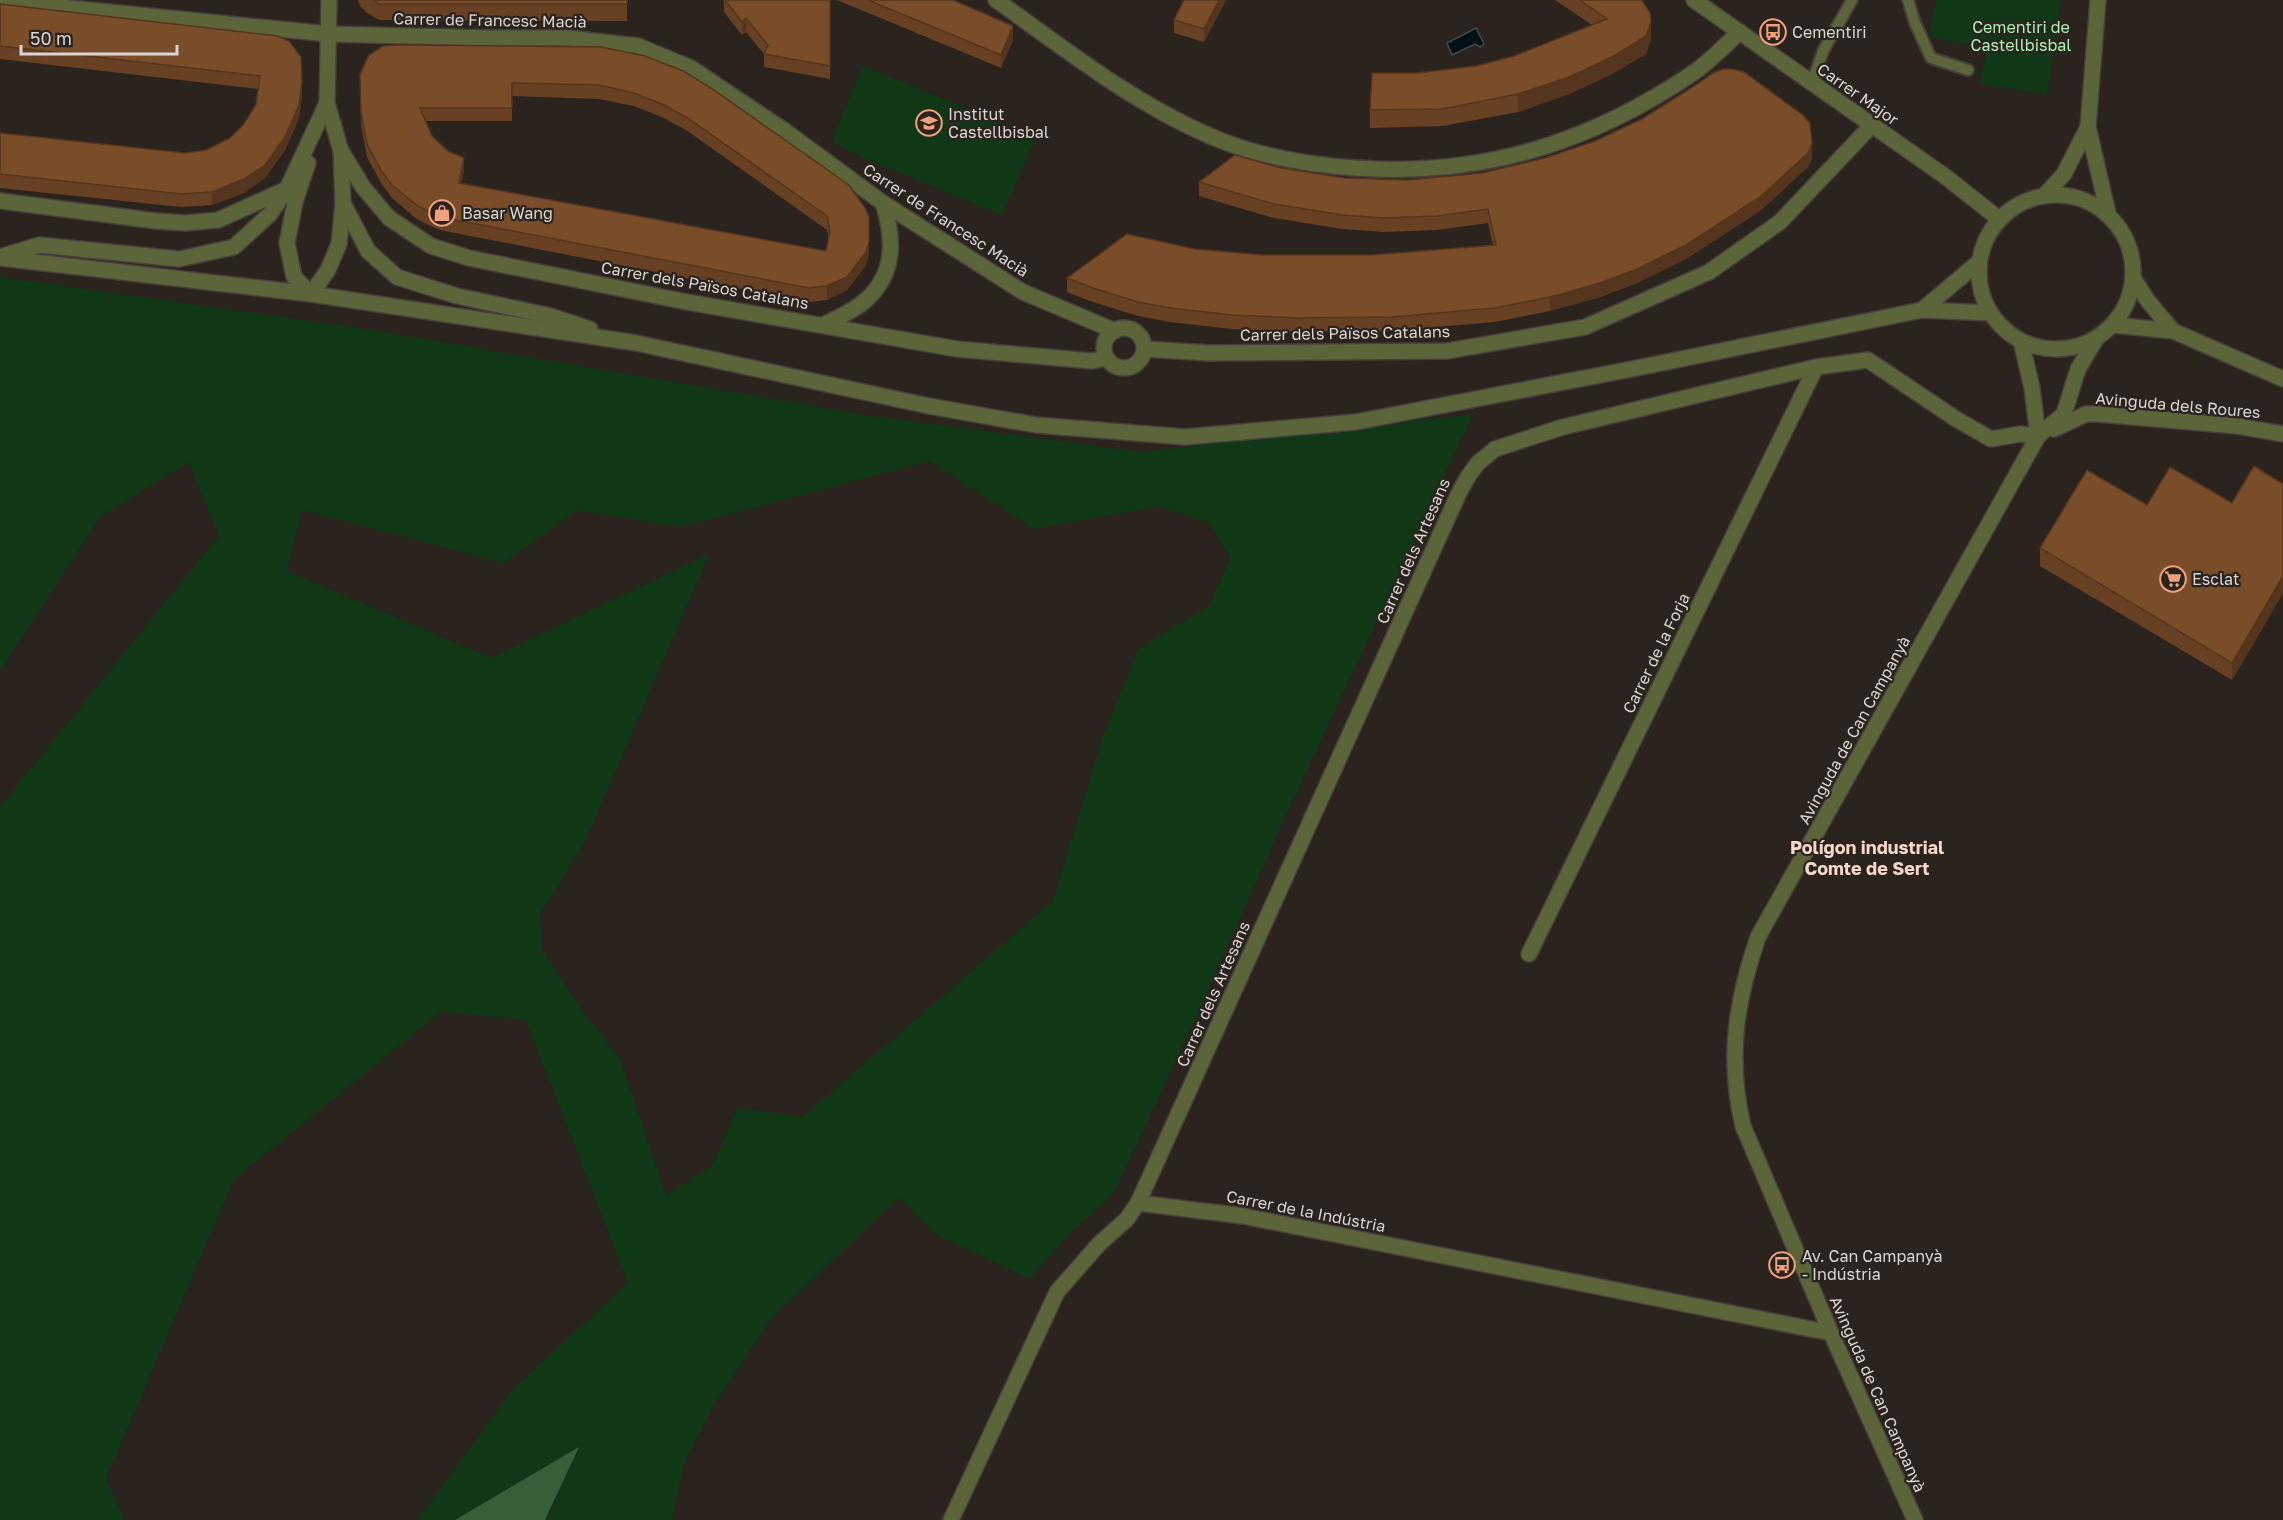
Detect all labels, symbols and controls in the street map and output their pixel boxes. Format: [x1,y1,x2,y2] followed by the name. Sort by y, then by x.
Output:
[393,8,587,32] street label: Carrer de Francesc Macià
[1758,17,1788,47] bus stop icon: Cementiri
[1971,17,2071,55] park label: Cementiri de Castellbisbal
[21,18,177,56] scale bar
[1792,22,1867,42] place label: Cementiri
[30,27,72,49] text: 50 m
[1813,59,1903,129] street label: Carrer Major
[948,104,1049,142] place label: Institut Castellbisbal
[914,108,944,138] school or university icon: Institut Castellbisbal
[859,159,1033,281] street label: Carrer de Francesc Macià
[427,198,457,228] shop icon: Basar Wang
[462,203,553,223] place label: Basar Wang
[600,257,810,313] street label: Carrer dels Països Catalans
[1240,321,1450,345] street label: Carrer dels Països Catalans
[2095,388,2261,422] street label: Avinguda dels Roures
[1372,475,1454,627] street label: Carrer dels Artesans
[2158,564,2188,594] supermarket icon: Esclat
[2192,569,2239,589] place label: Esclat
[1618,589,1694,717] street label: Carrer de la Forja
[1794,632,1914,828] street label: Avinguda de Can Campanyà
[1790,836,1944,879] district label: Polígon industrial Comte de Sert
[1172,918,1254,1070] street label: Carrer dels Artesans
[1225,1186,1387,1236] street label: Carrer de la Indústria
[1802,1246,1942,1284] place label: Av. Can Campanyà - Indústria
[1767,1250,1797,1280] bus stop icon: Av. Can Campanyà - Indústria
[1826,1293,1930,1495] street label: Avinguda de Can Campanyà

